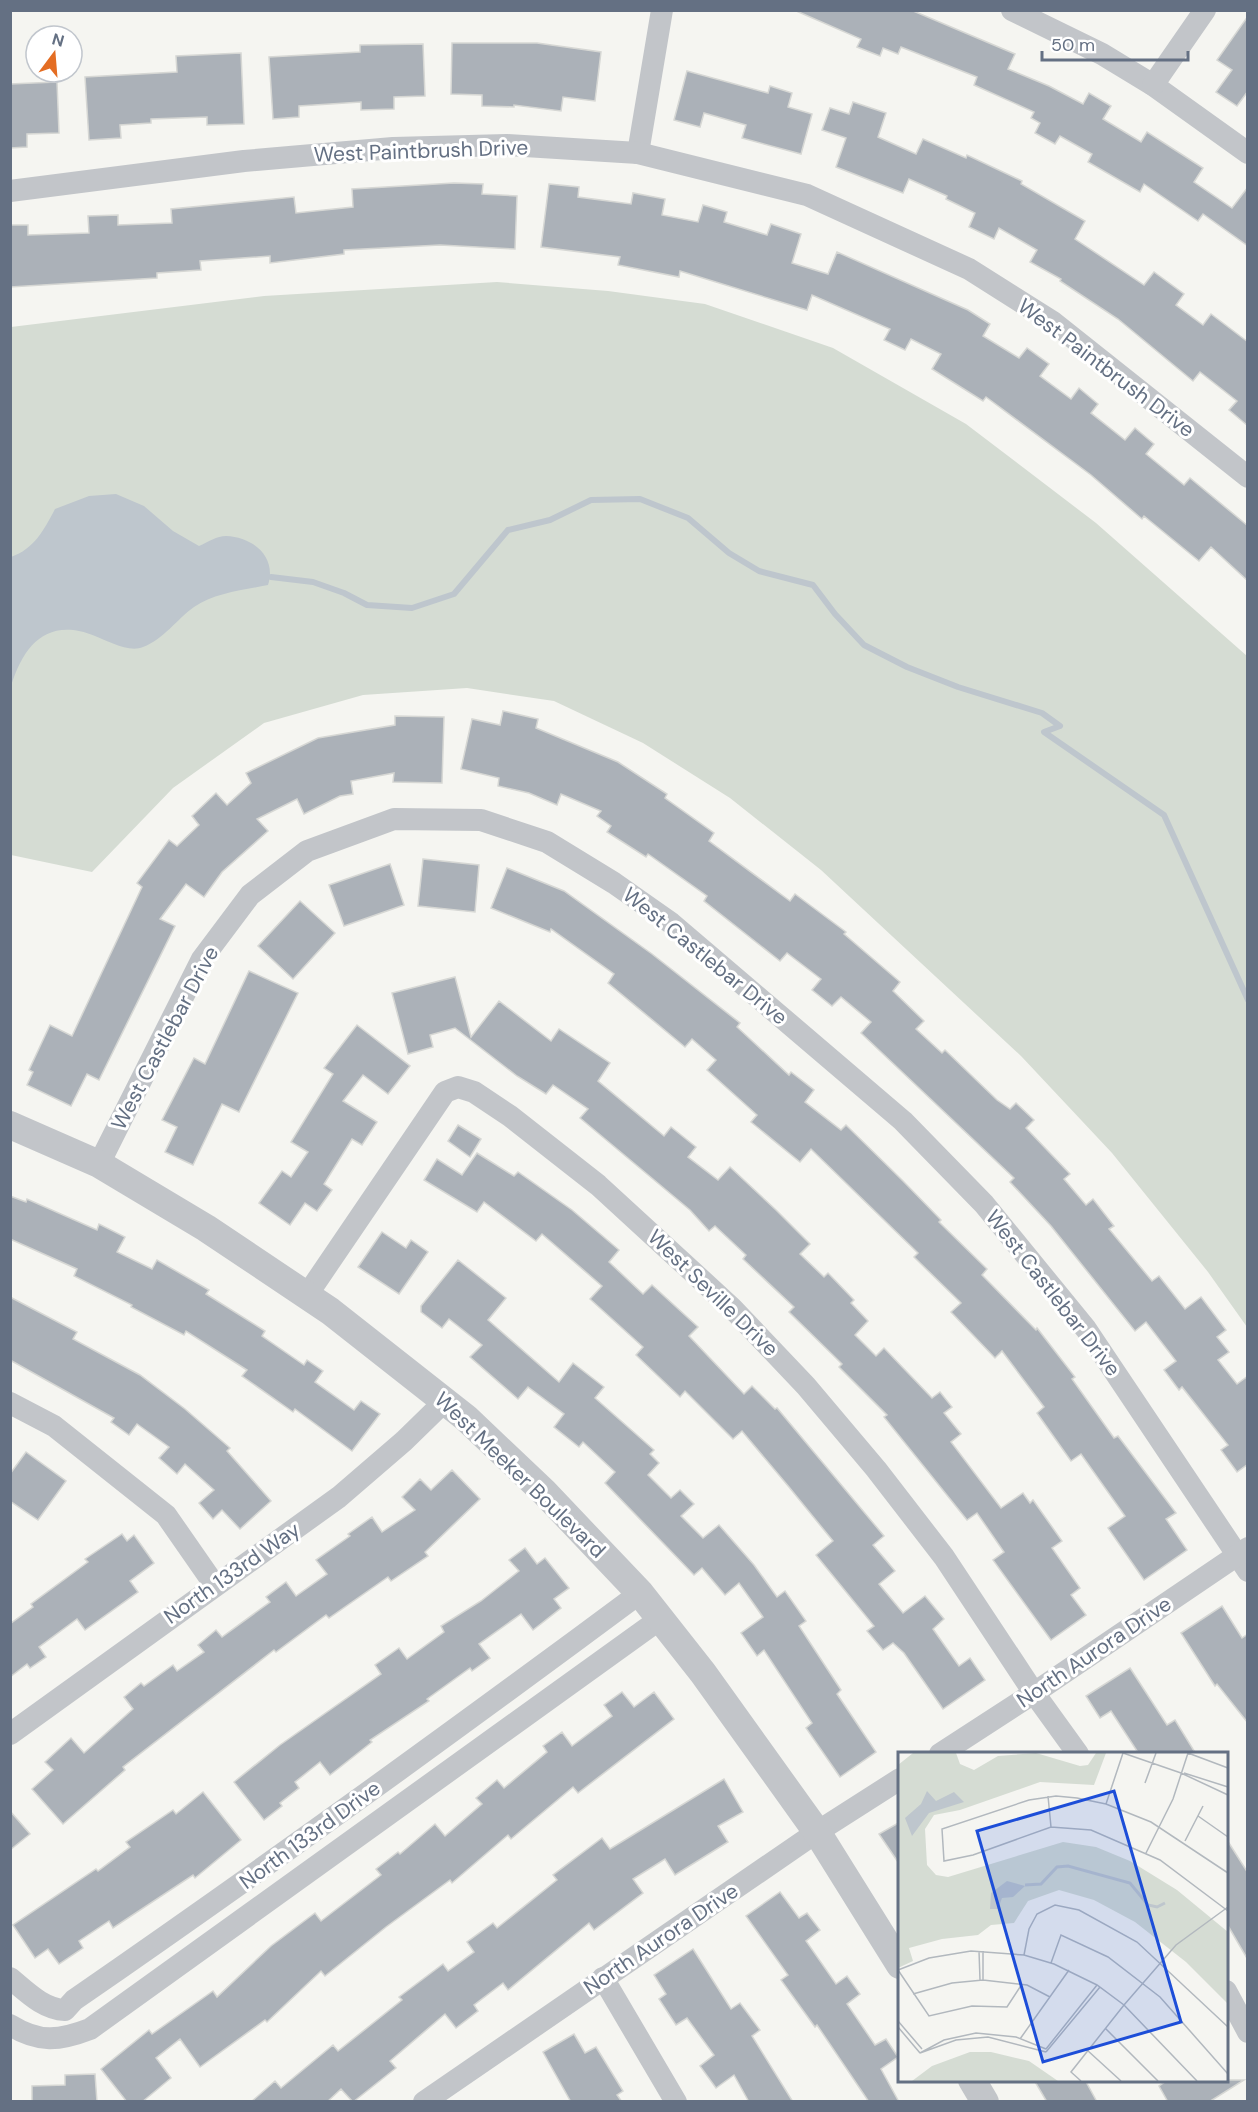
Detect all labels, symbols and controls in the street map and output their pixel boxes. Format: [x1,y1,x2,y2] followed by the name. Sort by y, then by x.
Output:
[24,24,84,84] north arrow
[1042,24,1188,62] scale bar
[49,28,67,52] text: N
[1051,33,1095,57] text: 50 m
[313,133,529,169] street label: West Paintbrush Drive
[1012,292,1200,444] street label: West Paintbrush Drive
[617,881,793,1031] street label: West Castlebar Drive
[105,941,225,1135] street label: West Castlebar Drive
[979,1204,1127,1382] street label: West Castlebar Drive
[642,1223,784,1363] street label: West Seville Drive
[428,1386,612,1564] street label: West Meeker Boulevard
[158,1515,306,1630] street label: North 133rd Way
[1011,1590,1177,1714] street label: North Aurora Drive
[898,1752,1228,2082] inset map
[234,1774,386,1896] street label: North 133rd Drive
[578,1877,744,2001] street label: North Aurora Drive

